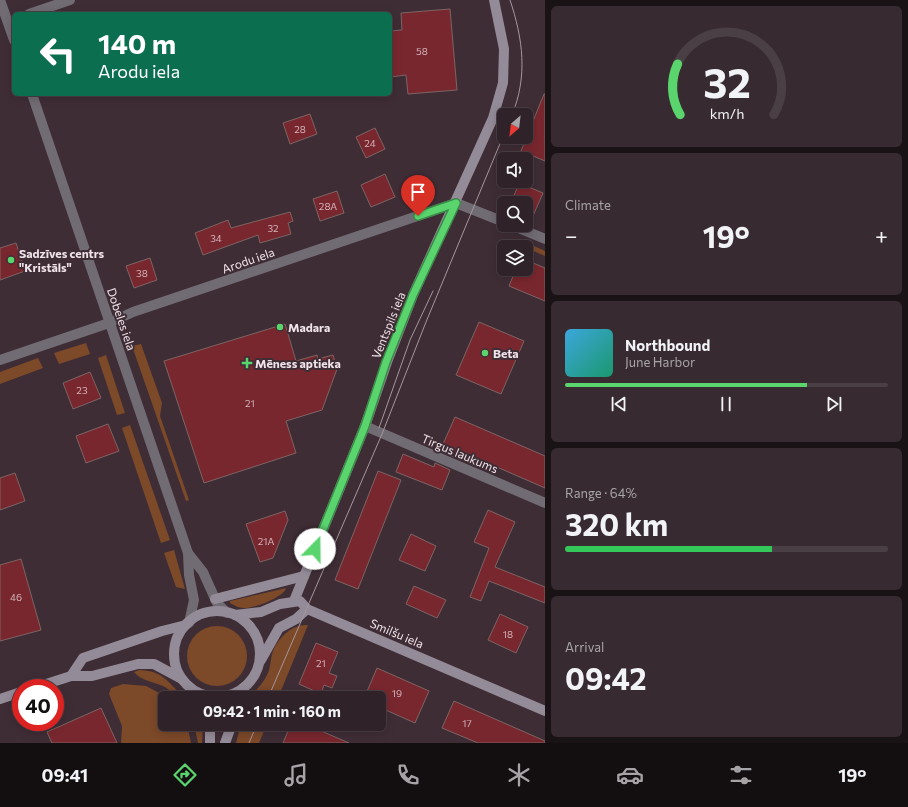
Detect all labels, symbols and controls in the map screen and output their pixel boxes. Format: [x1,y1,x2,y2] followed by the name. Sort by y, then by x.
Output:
[98,26,176,60] text: 140 m
[32,28,84,80] icon: left
[416,45,428,57] house number: 58
[703,56,750,107] text: 32
[98,60,180,82] text: Arodu iela
[709,103,744,121] text: km/h
[497,108,533,144] north arrow
[497,108,533,276] map controls
[294,123,306,135] house number: 28
[364,137,376,149] house number: 24
[497,152,533,188] button: sound
[401,175,435,216] pin
[407,181,429,203] icon: arrive
[497,196,533,232] button: search
[565,197,611,213] text: Climate
[319,200,337,212] house number: 28A
[703,217,750,254] text: 19°
[267,222,279,234] house number: 32
[565,222,578,249] text: −
[875,222,888,249] text: +
[210,232,222,244] house number: 34
[497,240,533,276] button: layers
[220,244,276,276] street label: Arodu iela
[19,246,104,274] place label: Sadzīves centrs "Kristāls"
[6,255,16,265] marker: Sadzīves centrs "Kristāls"
[136,267,148,279] house number: 38
[105,286,139,352] street label: Dobeles iela
[368,290,408,360] street label: Ventspils iela
[288,320,330,334] place label: Madara
[275,322,285,332] marker: Madara
[625,336,710,354] text: Northbound
[493,346,519,360] place label: Beta
[480,348,490,358] marker: Beta
[625,354,695,370] text: June Harbor
[255,356,341,370] place label: Mēness aptieka
[242,358,252,368] marker: Mēness aptieka
[76,384,88,396] house number: 23
[608,393,630,415] icon: previous
[715,393,737,415] icon: pause
[823,393,845,415] icon: next
[245,397,255,409] house number: 21
[420,431,500,475] street label: Tirgus laukums
[565,485,637,501] text: Range · 64%
[565,505,668,542] text: 320 km
[294,528,336,570] position arrow
[258,535,274,547] house number: 21A
[10,591,22,603] house number: 46
[368,615,426,651] street label: Smilšu iela
[503,628,513,640] house number: 18
[565,639,604,655] text: Arrival
[316,657,326,669] house number: 21
[565,659,647,696] text: 09:42
[12,679,64,731] speed limit sign: 40
[392,687,402,699] house number: 19
[203,702,341,720] text: 09:42 · 1 min · 160 m
[462,717,472,729] house number: 17
[171,761,199,789] icon: directions
[282,761,310,789] icon: music
[394,761,422,789] icon: phone
[505,761,533,789] icon: climate
[616,761,644,789] icon: car
[727,761,755,789] icon: filters
[42,764,88,786] text: 09:41
[838,764,866,786] text: 19°

